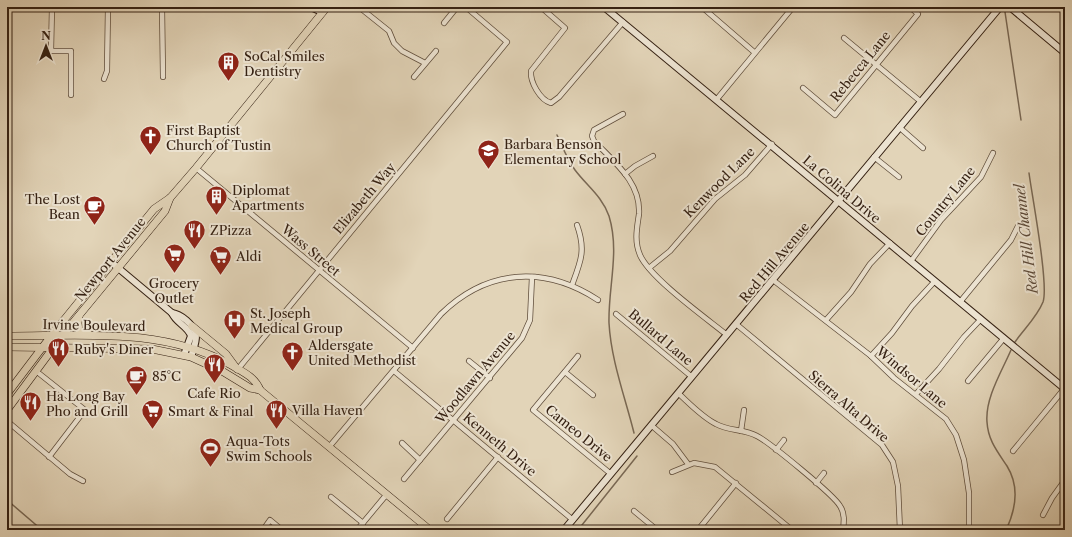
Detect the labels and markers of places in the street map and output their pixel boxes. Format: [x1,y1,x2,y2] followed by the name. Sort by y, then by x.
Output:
[244,48,325,79] place label: SoCal Smiles Dentistry
[215,50,241,83] building icon: SoCal Smiles Dentistry
[166,122,271,153] place label: First Baptist Church of Tustin
[138,124,164,157] church icon: First Baptist Church of Tustin
[504,136,622,167] place label: Barbara Benson Elementary School
[476,138,502,171] school or university icon: Barbara Benson Elementary School
[231,182,305,213] place label: Diplomat Apartments
[203,184,229,217] building icon: Diplomat Apartments
[25,191,80,222] place label: The Lost Bean
[82,193,108,226] cafe icon: The Lost Bean
[182,217,208,250] restaurant icon: ZPizza
[210,222,252,238] place label: ZPizza
[161,242,187,275] supermarket icon: Grocery Outlet
[208,243,234,276] supermarket icon: Aldi
[235,248,261,264] place label: Aldi
[149,275,200,306] place label: Grocery Outlet
[250,305,343,336] place label: St. Joseph Medical Group
[221,307,247,340] hospital icon: St. Joseph Medical Group
[46,336,72,369] restaurant icon: Ruby's Diner
[307,337,416,368] place label: Aldersgate United Methodist
[280,339,306,372] church icon: Aldersgate United Methodist
[74,341,154,357] place label: Ruby's Diner
[201,352,227,385] restaurant icon: Cafe Rio
[124,363,150,396] cafe icon: 85°C
[152,368,181,384] place label: 85°C
[187,385,241,401] place label: Cafe Rio
[46,388,128,419] place label: Ha Long Bay Pho and Grill
[18,390,44,423] restaurant icon: Ha Long Bay Pho and Grill
[264,397,290,430] restaurant icon: Villa Haven
[140,398,166,431] supermarket icon: Smart & Final
[291,402,363,418] place label: Villa Haven
[168,403,254,419] place label: Smart & Final
[225,433,312,464] place label: Aqua-Tots Swim Schools
[198,435,224,468] sports icon: Aqua-Tots Swim Schools

